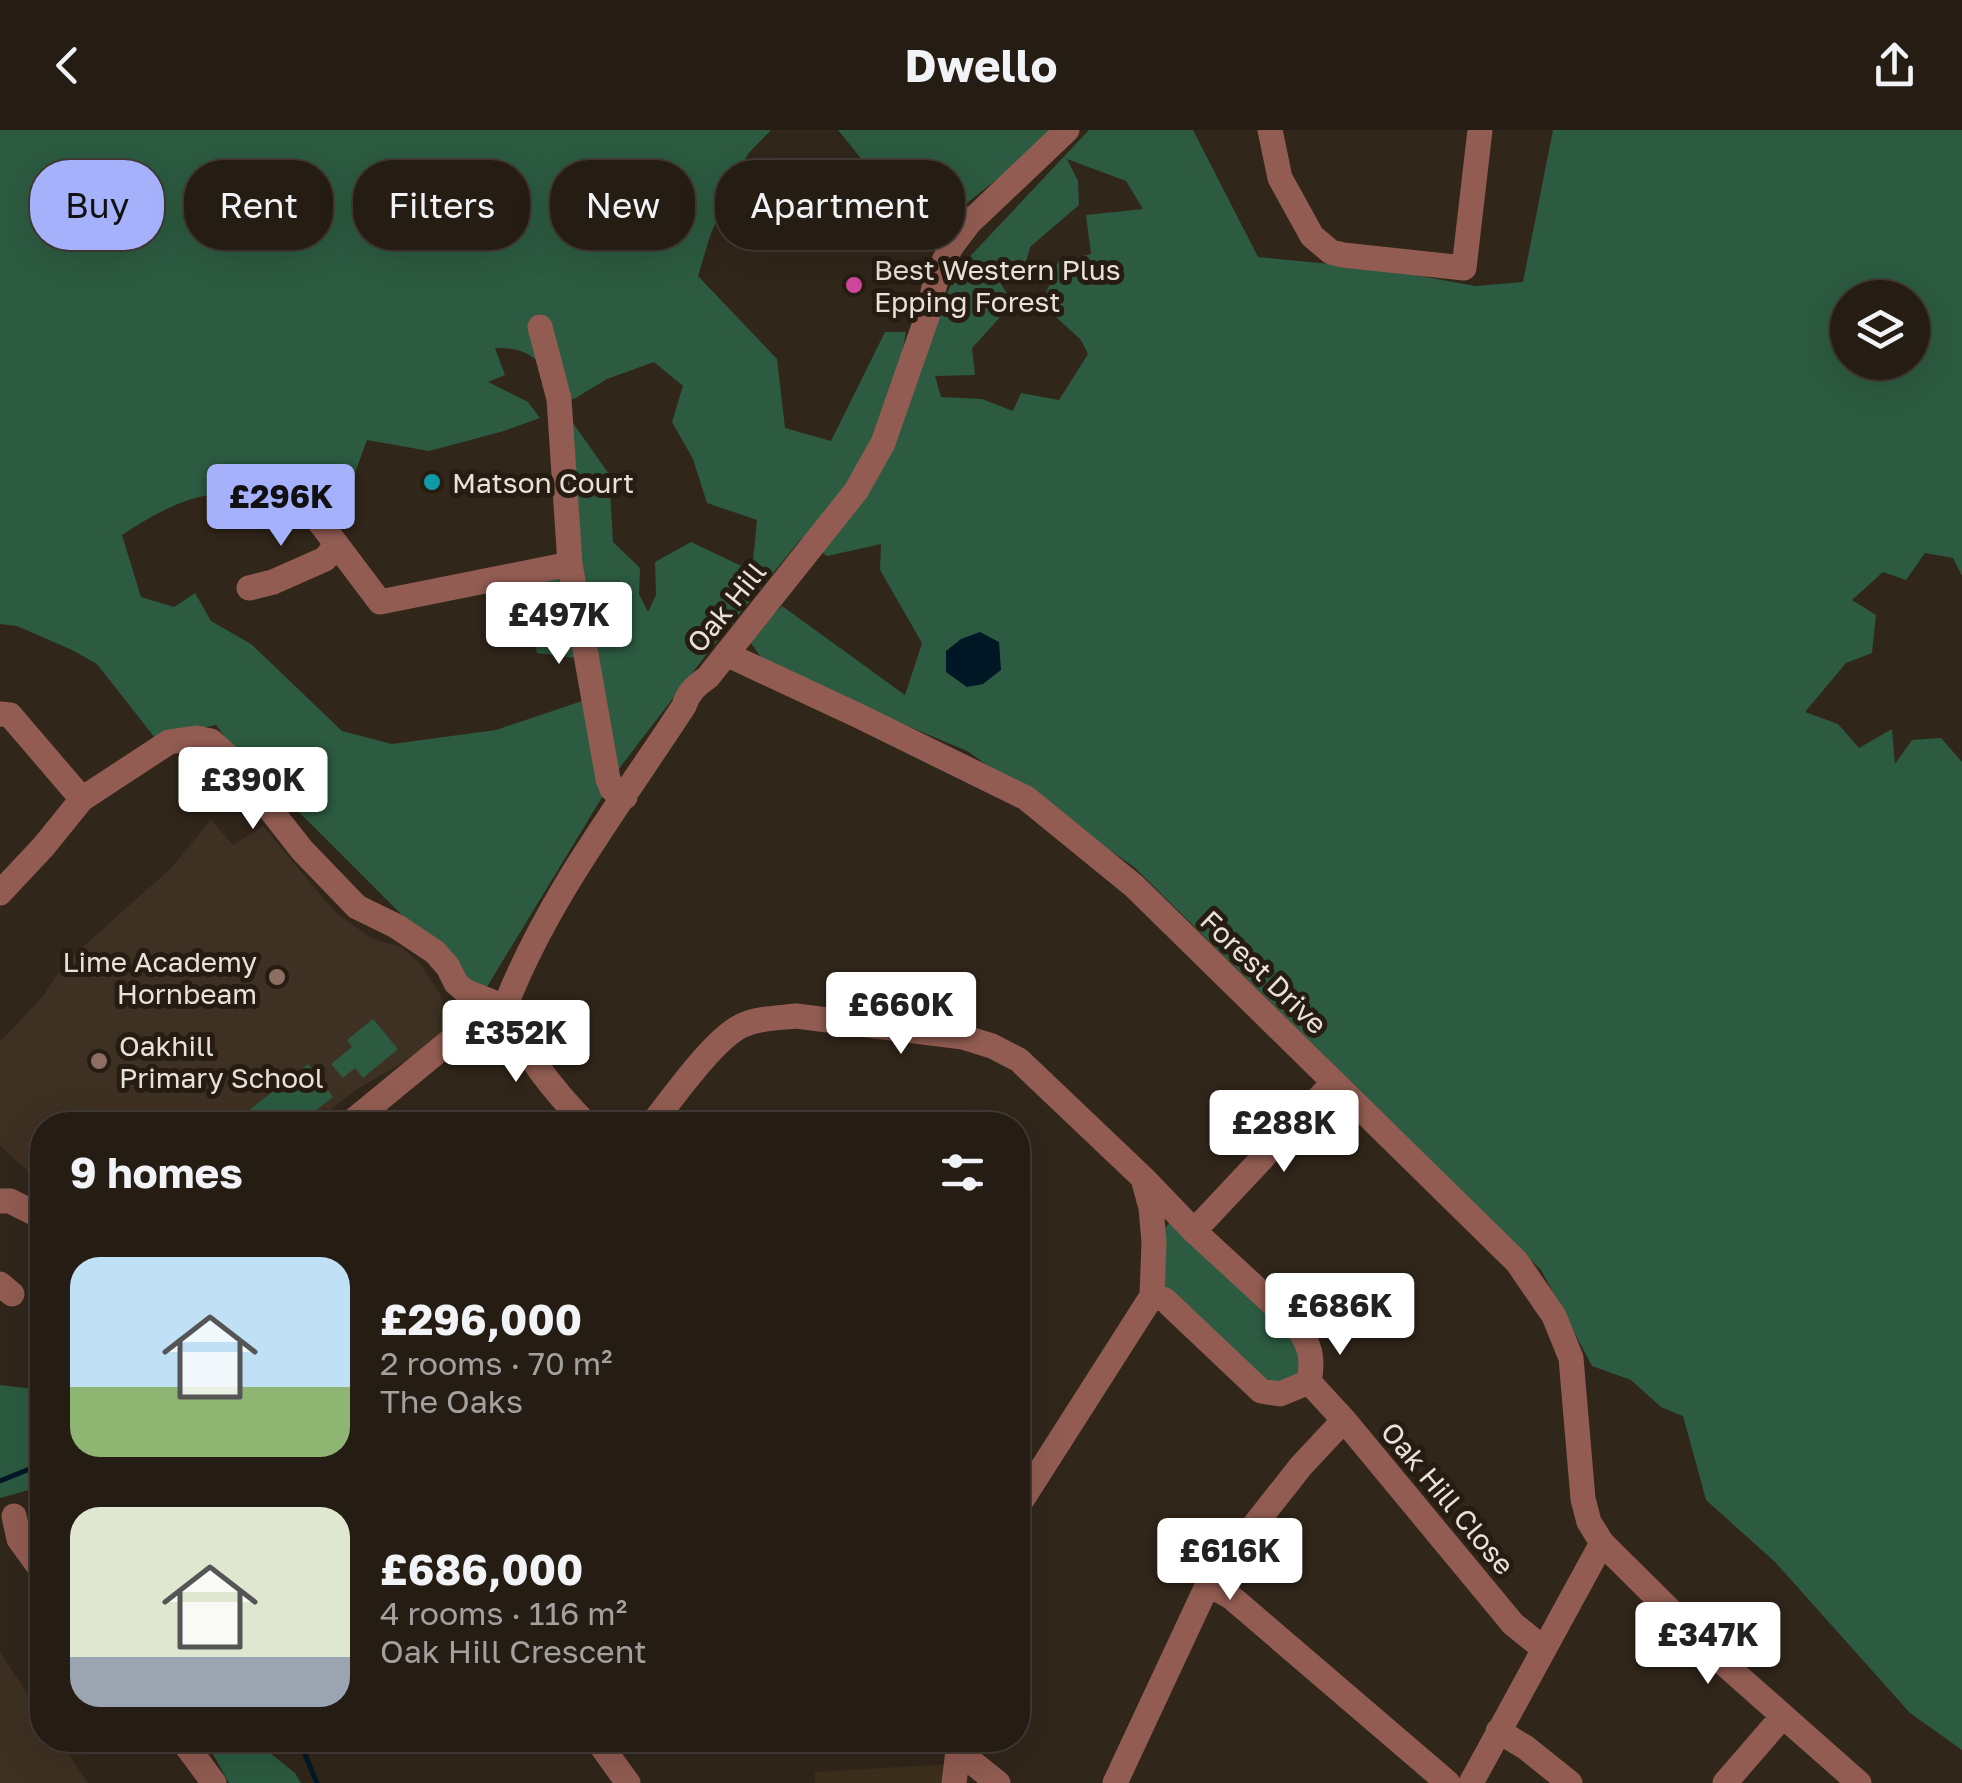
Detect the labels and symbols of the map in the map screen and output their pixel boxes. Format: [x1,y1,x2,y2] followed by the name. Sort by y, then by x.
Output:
[874,253,1121,318] place label: Best Western Plus Epping Forest
[843,274,865,296] marker: Best Western Plus Epping Forest
[211,464,351,549] pin: £296K
[452,466,634,499] place label: Matson Court
[421,471,443,493] marker: Matson Court
[680,555,772,659] street label: Oak Hill
[489,582,629,667] pin: £497K
[183,747,323,832] pin: £390K
[1194,904,1334,1040] street label: Forest Drive
[63,945,257,1010] place label: Lime Academy Hornbeam
[266,966,288,988] marker: Lime Academy Hornbeam
[831,972,971,1057] pin: £660K
[446,1000,586,1085] pin: £352K
[119,1029,324,1094] place label: Oakhill Primary School
[88,1050,110,1072] marker: Oakhill Primary School
[1214,1090,1354,1175] pin: £288K
[1270,1273,1410,1358] pin: £686K
[1375,1415,1521,1581] street label: Oak Hill Close
[1160,1518,1300,1603] pin: £616K
[1638,1602,1778,1687] pin: £347K

